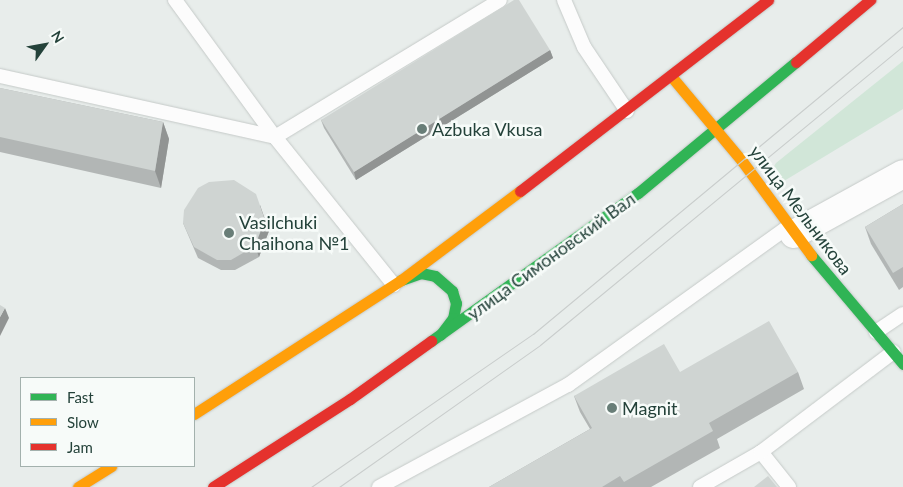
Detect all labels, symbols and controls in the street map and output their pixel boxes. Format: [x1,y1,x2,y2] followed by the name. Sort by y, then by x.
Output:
[20,20,70,70] north arrow
[48,28,68,46] text: N
[432,118,543,140] place label: Azbuka Vkusa
[416,123,428,135] marker: Azbuka Vkusa
[745,141,857,279] street label: улица Мельникова
[463,188,639,324] street label: улица Симоновский Вал
[239,212,349,254] place label: Vasilchuki Chaihona №1
[223,227,235,239] marker: Vasilchuki Chaihona №1
[20,377,195,467] legend
[67,388,94,406] text: Fast
[622,397,678,419] place label: Magnit
[606,402,618,414] marker: Magnit
[67,413,99,431] text: Slow
[67,438,93,456] text: Jam

